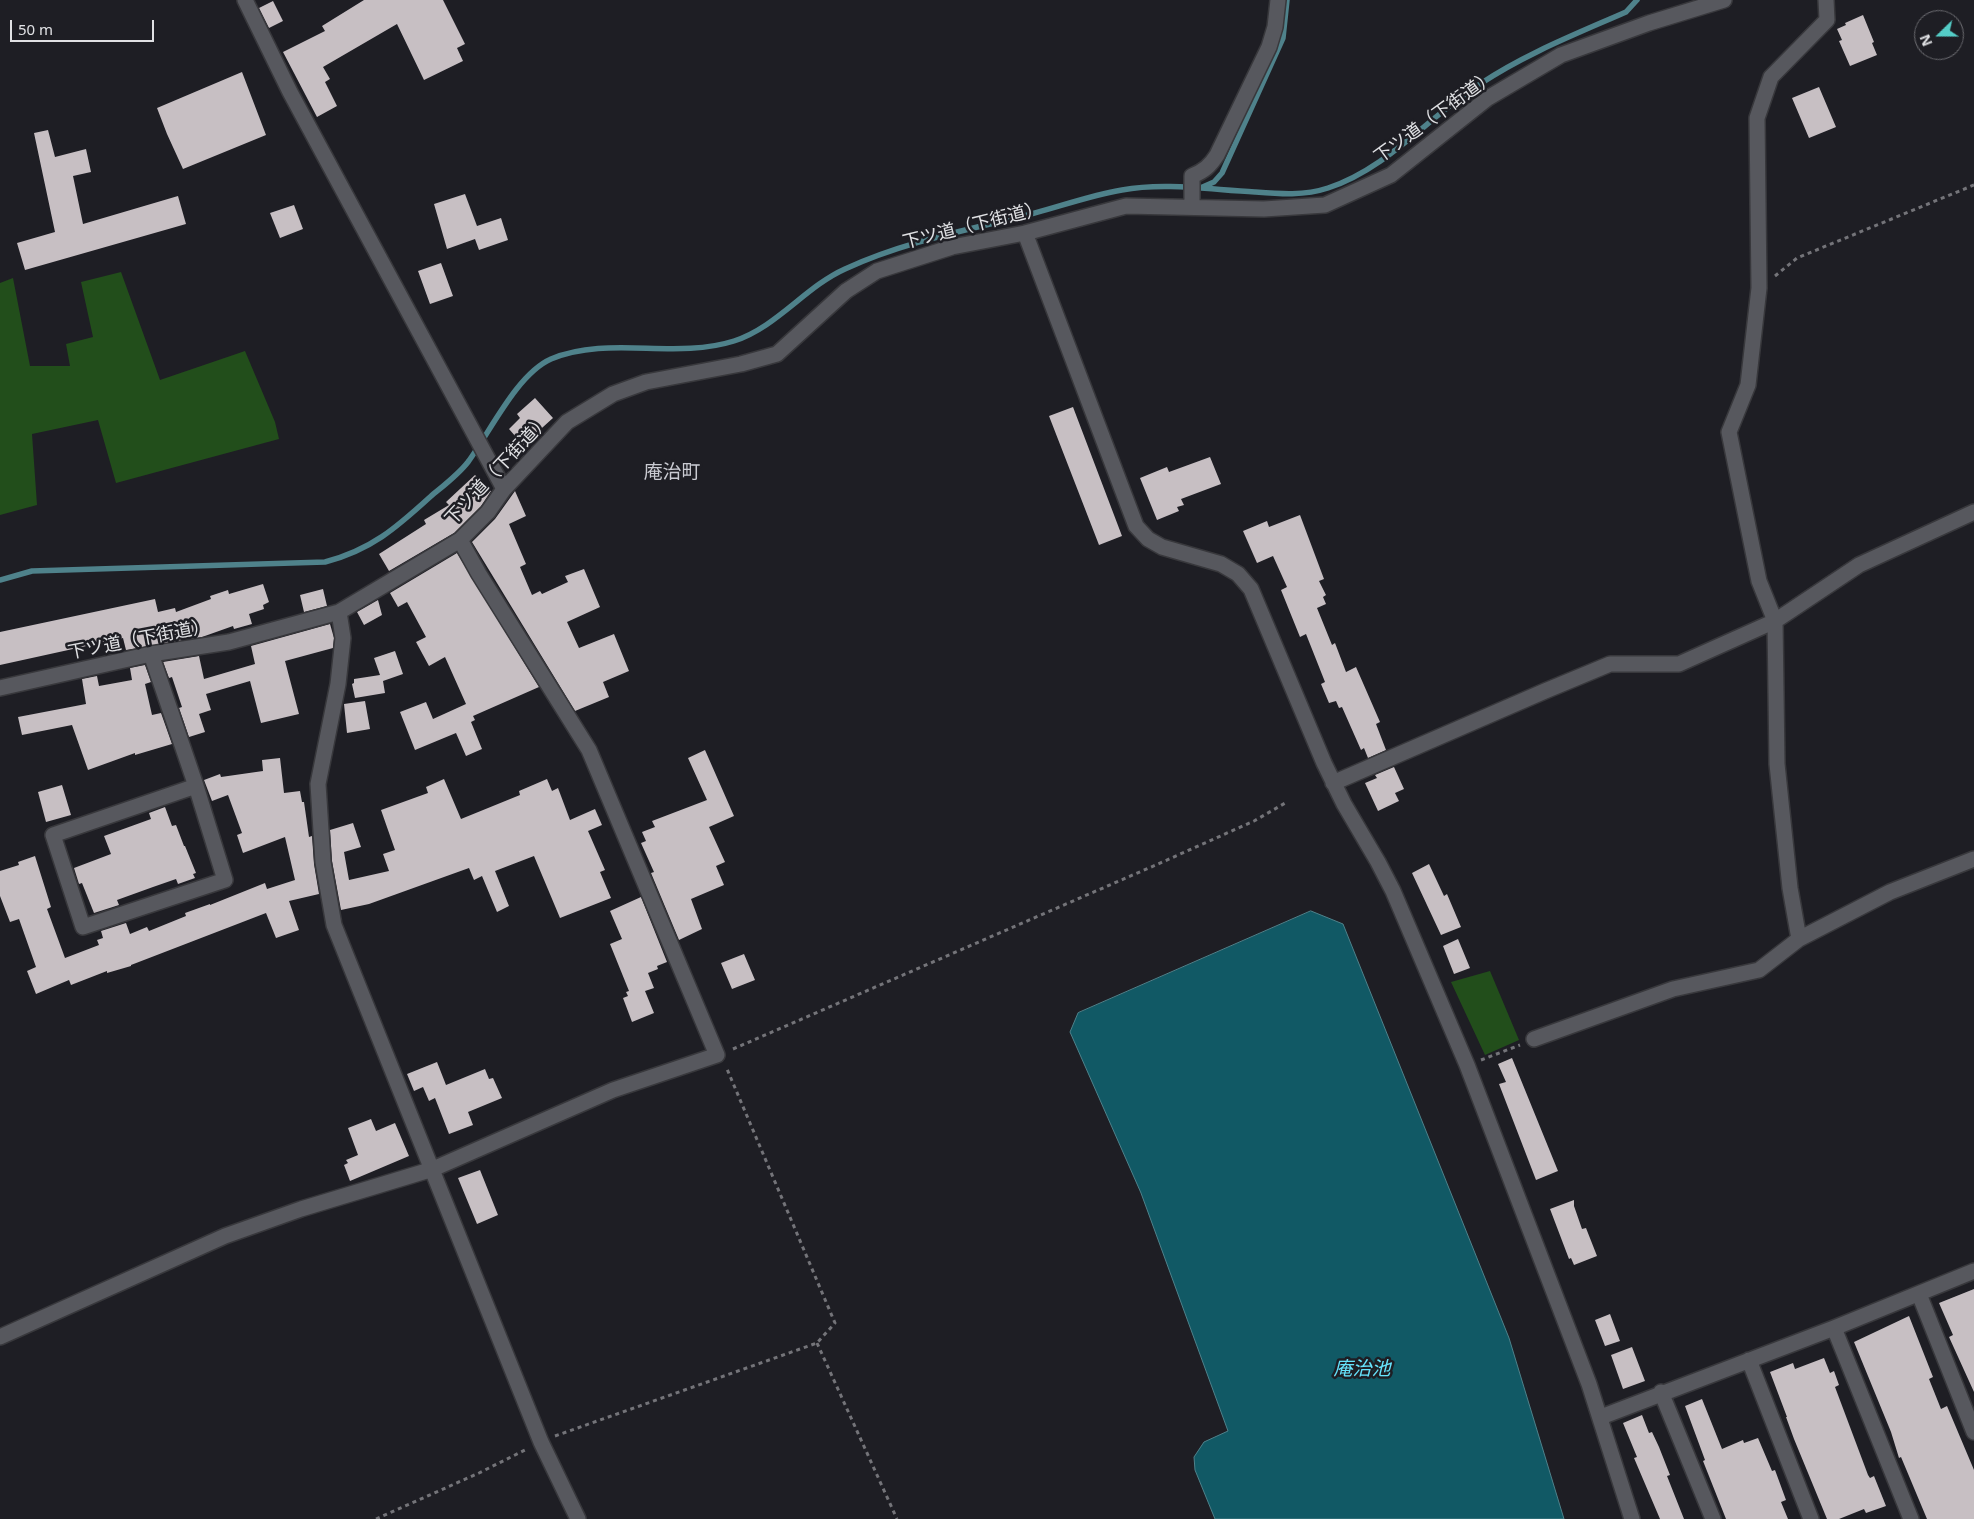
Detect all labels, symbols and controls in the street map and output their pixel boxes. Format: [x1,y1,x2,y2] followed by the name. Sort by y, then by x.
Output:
[12,10,156,42] scale bar
[1914,10,1964,60] north arrow
[18,19,53,39] text: 50 m
[1915,32,1937,49] text: N
[1370,66,1500,168] street label: 下ツ道（下街道）
[901,198,1045,254] street label: 下ツ道（下街道）
[441,410,555,530] street label: 下ツ道（下街道）
[644,462,700,484] district label: 庵治町
[66,616,212,664] street label: 下ツ道（下街道）
[1334,1359,1390,1381] water label: 庵治池

